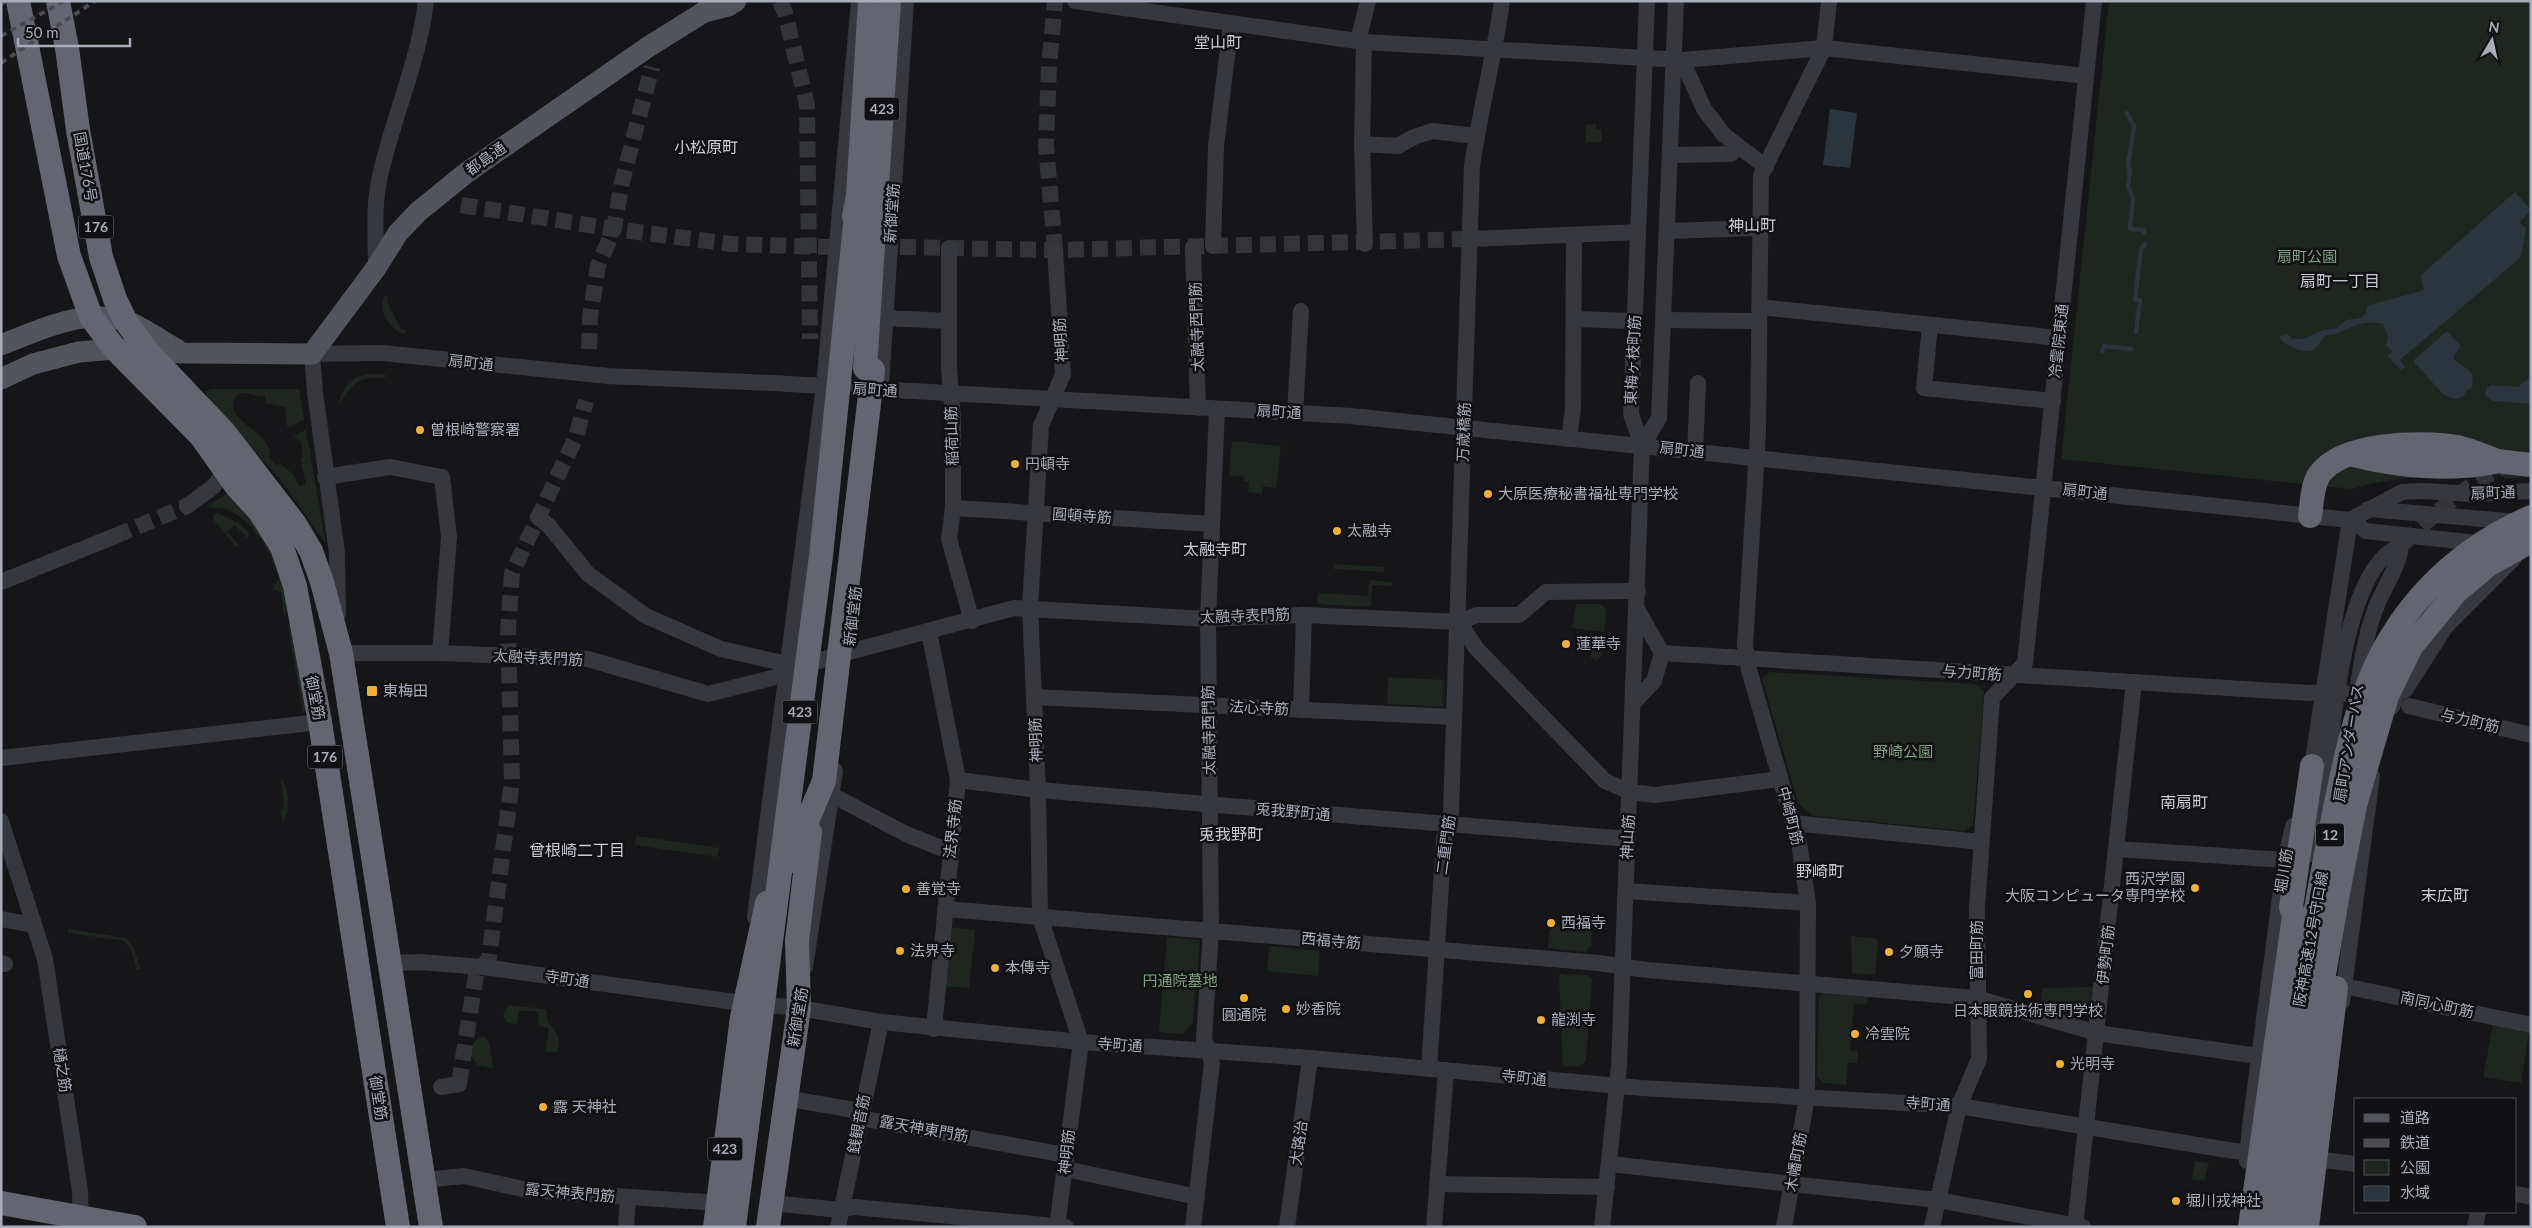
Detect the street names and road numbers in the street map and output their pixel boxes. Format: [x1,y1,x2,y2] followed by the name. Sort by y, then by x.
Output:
[864,98,900,120] road number: 423
[71,130,101,203] street label: 国道176号
[462,138,509,178] street label: 都島通
[880,182,902,243] street label: 新御堂筋
[78,216,114,238] road number: 176
[1185,282,1207,372] street label: 太融寺西門筋
[2045,303,2071,379] street label: 冷雲院東通
[1621,315,1643,405] street label: 東梅ヶ枝町筋
[1049,317,1071,363] street label: 神明筋
[448,351,494,373] street label: 扇町通
[852,378,898,400] street label: 扇町通
[1256,401,1302,421] street label: 扇町通
[1453,402,1473,462] street label: 万歳橋筋
[941,406,961,466] street label: 稲荷山筋
[1659,438,1705,460] street label: 扇町通
[2062,480,2108,502] street label: 扇町通
[2470,482,2516,502] street label: 扇町通
[1052,504,1113,526] street label: 圓頓寺筋
[839,585,865,647] street label: 新御堂筋
[1200,604,1290,626] street label: 太融寺表門筋
[493,646,583,668] street label: 太融寺表門筋
[1942,661,2003,683] street label: 与力町筋
[303,674,329,722] street label: 御堂筋
[2330,683,2366,803] street label: 扇町アンダーパス
[1198,685,1218,775] street label: 太融寺西門筋
[1229,696,1289,718] street label: 法心寺筋
[782,700,818,724] road number: 423
[2439,705,2501,736] street label: 与力町筋
[1025,717,1045,763] street label: 神明筋
[308,746,342,769] road number: 176
[1775,784,1807,847] street label: 中崎町筋
[940,798,964,860] street label: 法界寺筋
[1255,799,1331,823] street label: 兎我野町通
[1432,814,1458,876] street label: 二重門筋
[1617,814,1637,860] street label: 神山筋
[2316,824,2344,846] road number: 12
[2271,847,2295,894] street label: 堀川筋
[2289,870,2331,1008] street label: 阪神高速12号守口線
[1967,920,1985,980] street label: 富田町筋
[2093,924,2117,986] street label: 伊勢町筋
[1300,928,1362,952] street label: 西福寺筋
[544,966,591,990] street label: 寺町通
[783,986,811,1048] street label: 新御堂筋
[2399,987,2476,1021] street label: 南同心町筋
[1097,1033,1143,1055] street label: 寺町通
[51,1046,75,1093] street label: 樋之筋
[1501,1066,1547,1088] street label: 寺町通
[367,1074,391,1121] street label: 御堂筋
[1905,1092,1951,1114] street label: 寺町通
[843,1093,873,1155] street label: 銭観音筋
[878,1111,970,1145] street label: 露天神東門筋
[1286,1119,1310,1166] street label: 大路治
[1055,1129,1077,1175] street label: 神明筋
[1781,1131,1809,1193] street label: 木幡町筋
[708,1138,742,1160] road number: 423
[524,1179,616,1205] street label: 露天神表門筋

